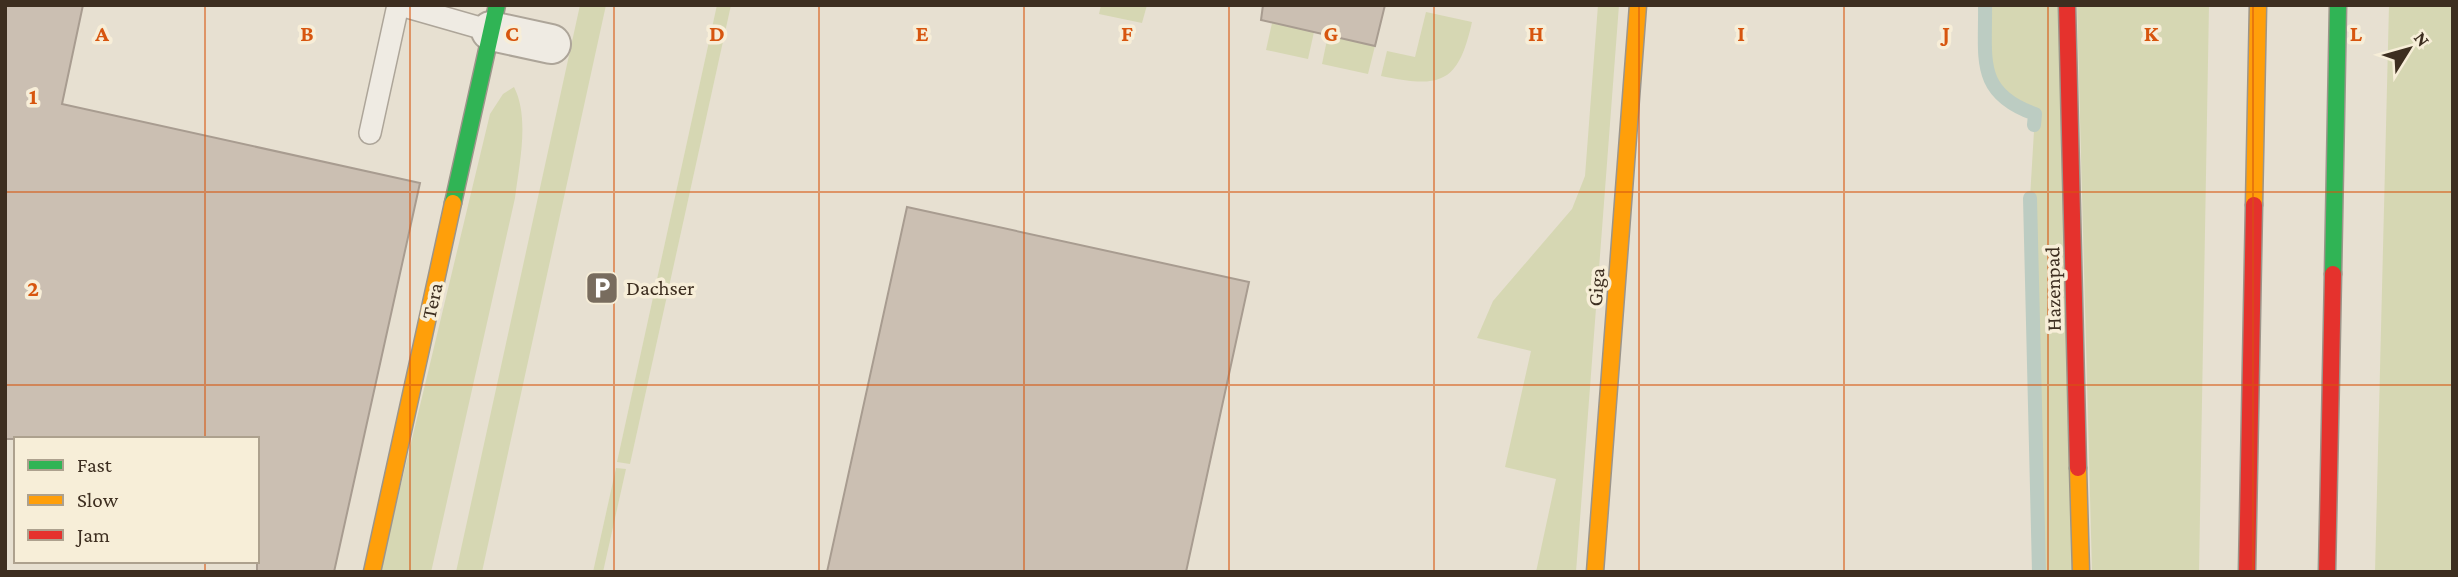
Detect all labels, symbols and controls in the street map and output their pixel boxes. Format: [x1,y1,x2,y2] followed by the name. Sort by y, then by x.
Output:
[2374,14,2444,84] north arrow
[94,20,109,46] text: A
[300,20,314,46] text: B
[505,20,519,46] text: C
[709,20,725,46] text: D
[915,20,929,46] text: E
[1121,20,1133,46] text: F
[1324,20,1339,46] text: G
[1528,20,1544,46] text: H
[1737,20,1745,46] text: I
[1940,20,1950,46] text: J
[2144,20,2159,46] text: K
[2350,20,2363,46] text: L
[2410,28,2434,51] text: N
[29,83,38,109] text: 1
[2040,246,2066,332] street label: Hazenpad
[1583,267,1609,307] street label: Giga
[583,269,621,307] parking icon: Dachser
[27,275,39,301] text: 2
[626,276,695,300] place label: Dachser
[416,280,448,321] street label: Tera
[14,437,259,563] legend
[77,453,113,477] text: Fast
[77,488,119,512] text: Slow
[75,523,110,547] text: Jam

